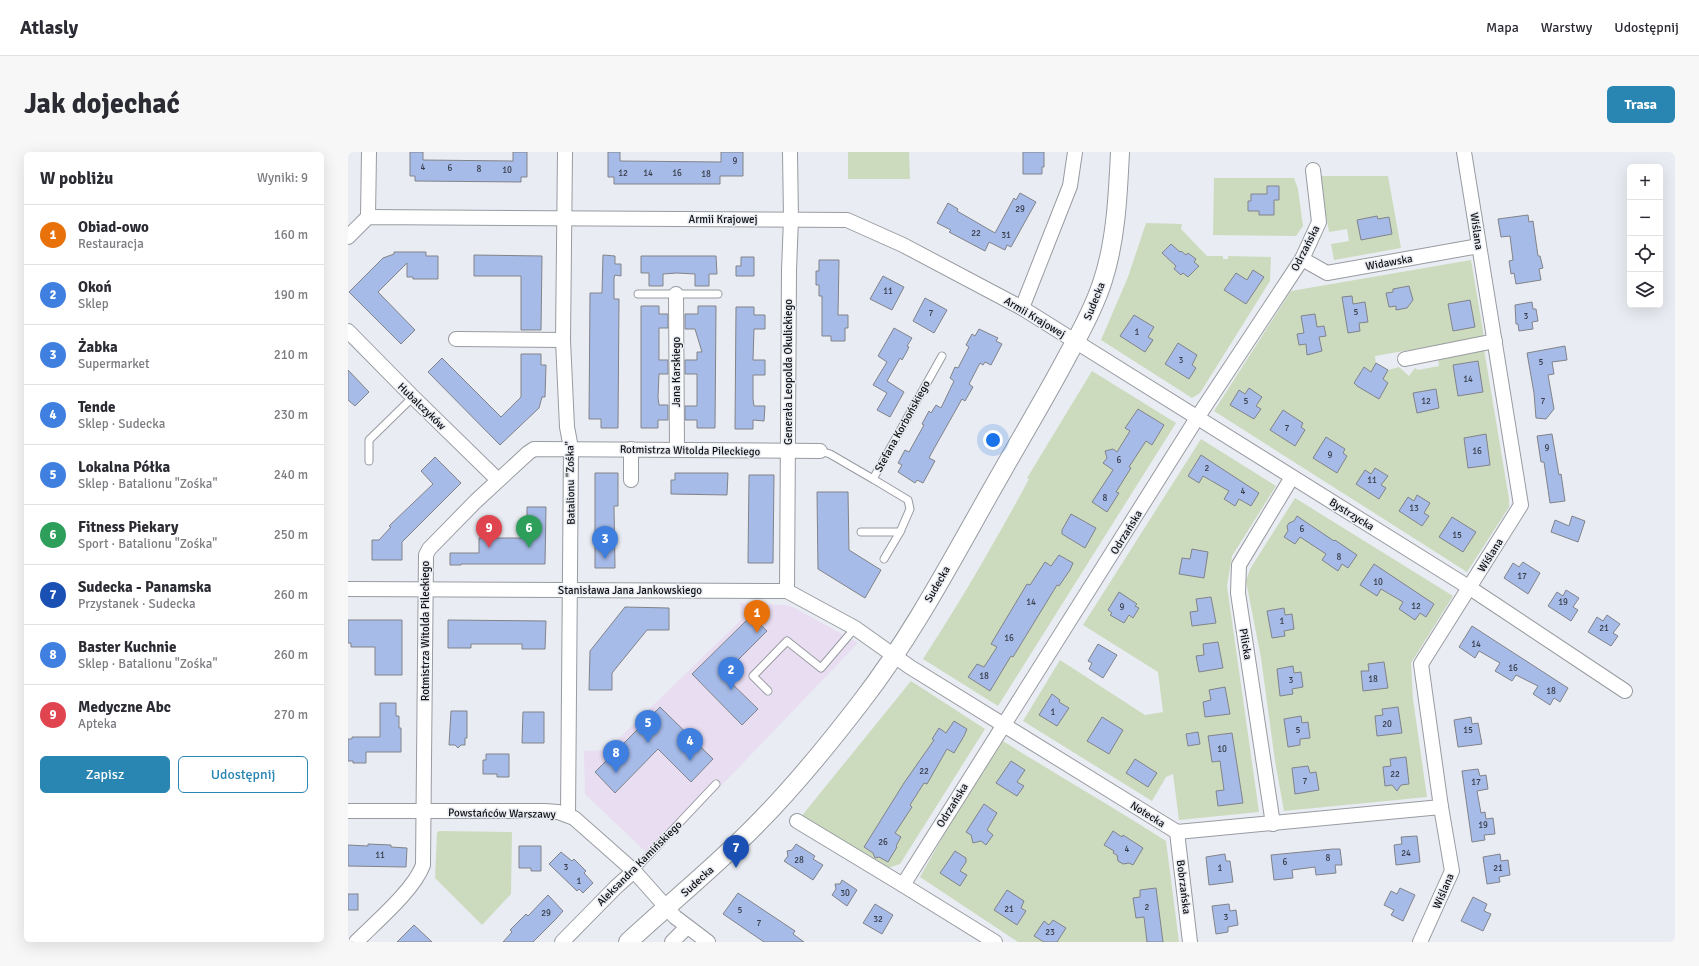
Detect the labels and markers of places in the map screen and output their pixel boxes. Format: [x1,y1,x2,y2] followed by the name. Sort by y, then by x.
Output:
[476,515,502,548] pin: 9
[516,515,542,548] pin: 6
[592,526,618,559] pin: 3
[744,600,770,633] pin: 1
[718,657,744,690] pin: 2
[635,710,661,743] pin: 5
[677,728,703,761] pin: 4
[603,740,629,773] pin: 8
[723,835,749,868] pin: 7

